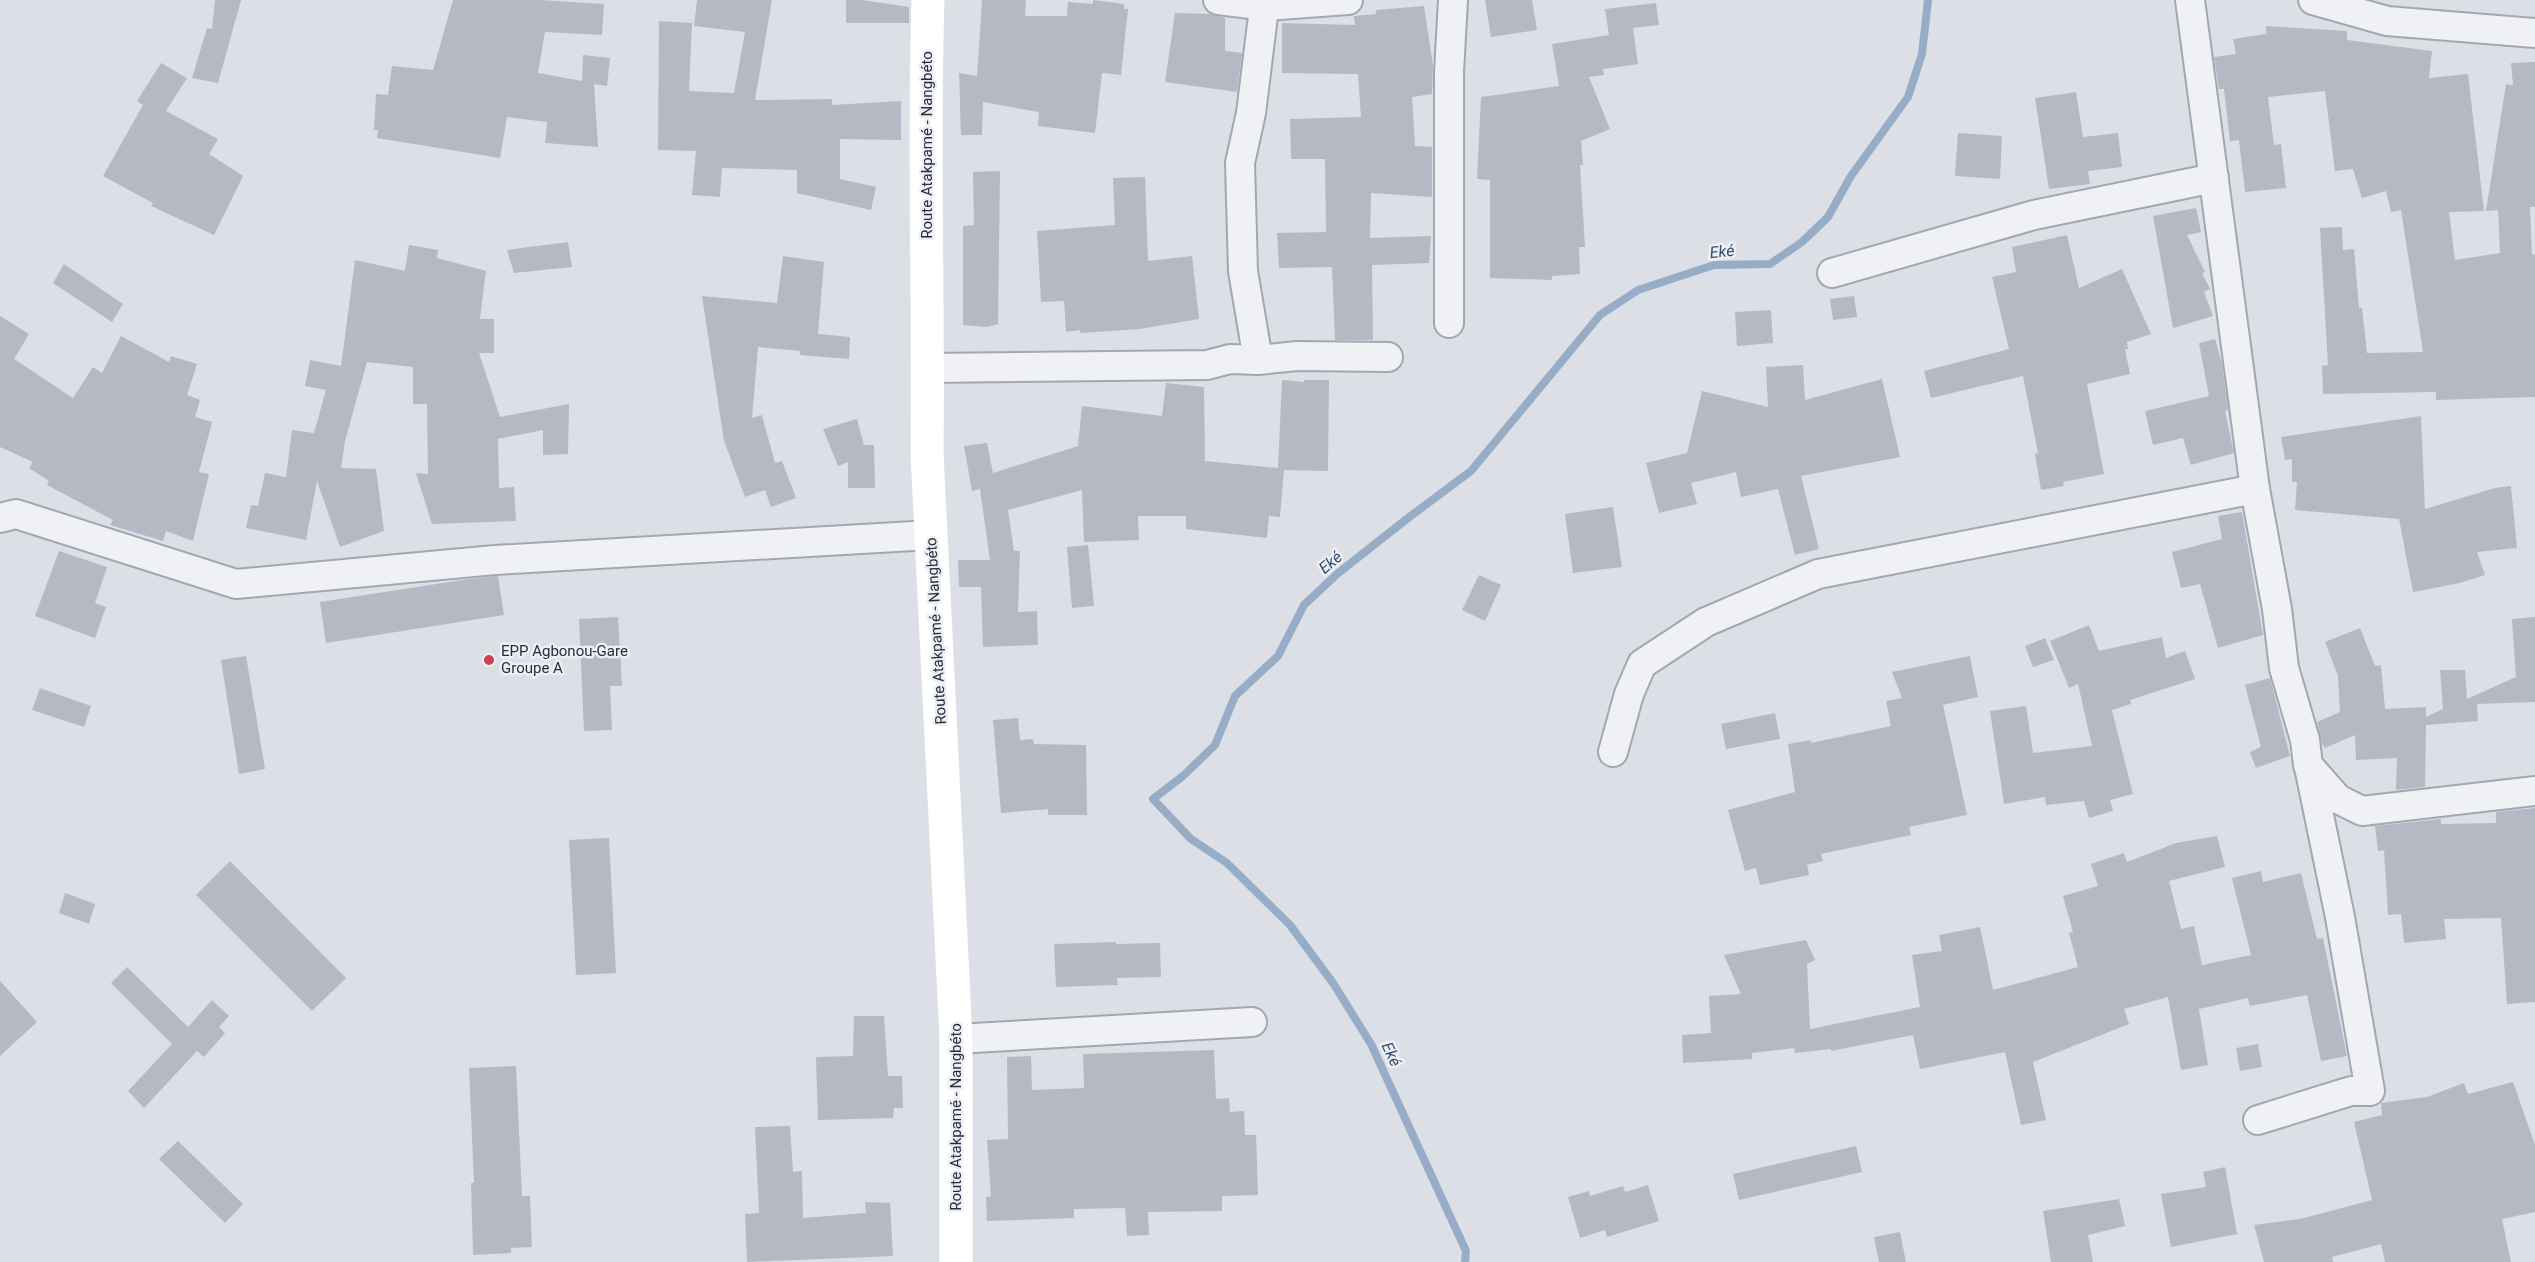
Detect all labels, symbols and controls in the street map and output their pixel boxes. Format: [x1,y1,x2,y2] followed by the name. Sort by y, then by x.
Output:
[918,51,936,239] street label: Route Atakpamé - Nangbéto
[1709,241,1735,262] water label: Eké
[922,537,950,725] street label: Route Atakpamé - Nangbéto
[1315,547,1346,578] water label: Eké
[501,642,628,677] place label: EPP Agbonou-Gare Groupe A
[482,653,496,667] marker: EPP Agbonou-Gare Groupe A
[947,1023,965,1211] street label: Route Atakpamé - Nangbéto
[1378,1039,1405,1069] water label: Eké

